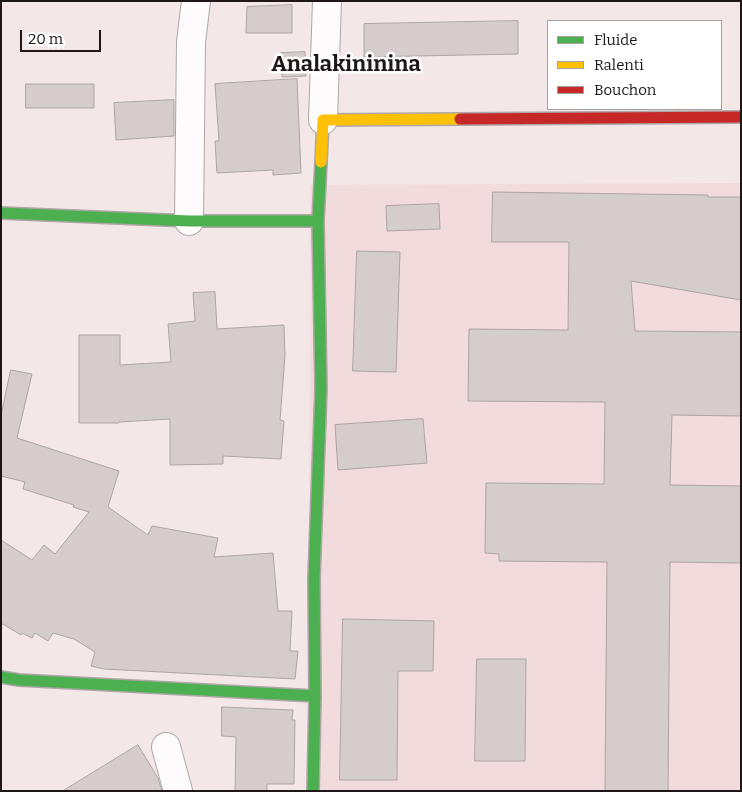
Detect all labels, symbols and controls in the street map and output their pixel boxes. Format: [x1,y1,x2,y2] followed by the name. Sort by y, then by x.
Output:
[22,20,104,52] scale bar
[547,20,722,110] legend
[28,30,63,48] text: 20 m
[594,31,637,49] text: Fluide
[271,52,421,78] district label: Analakininina
[594,56,644,74] text: Ralenti
[594,81,656,99] text: Bouchon

